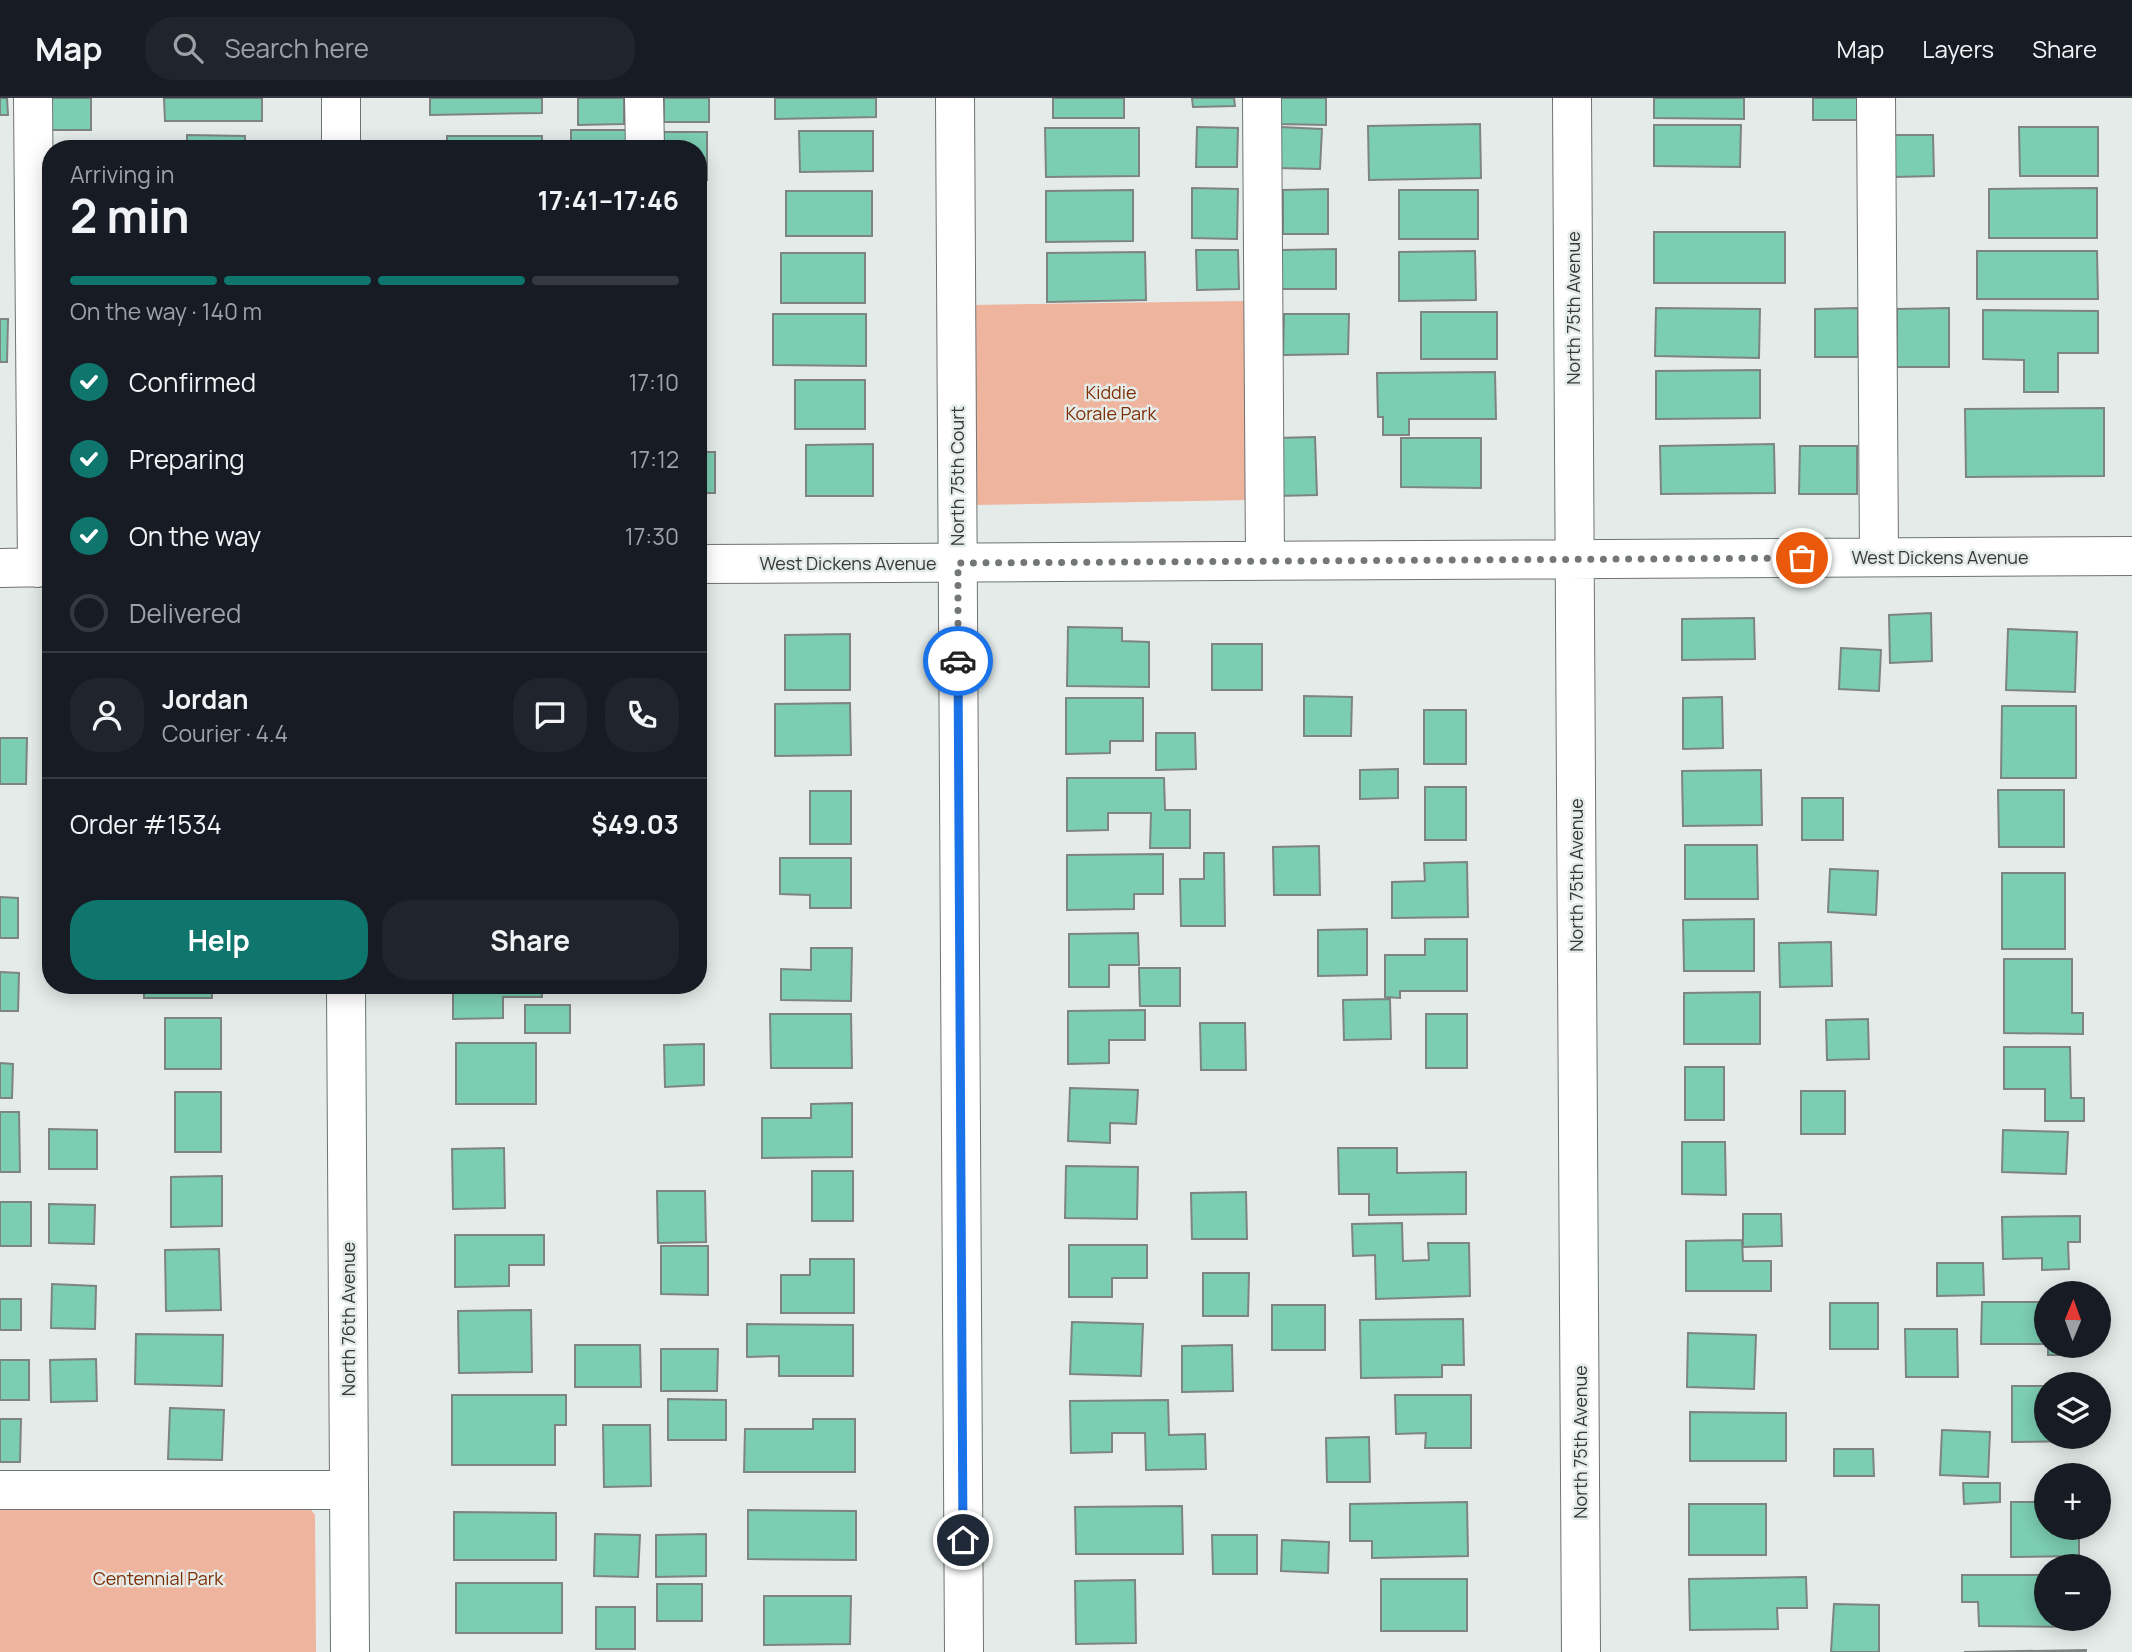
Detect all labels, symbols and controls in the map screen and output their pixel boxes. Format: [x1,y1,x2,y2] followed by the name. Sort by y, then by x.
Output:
[145,17,635,80] search box
[35,26,103,71] text: Map
[169,29,207,67] icon: search
[225,30,369,66] text: Search here
[1837,32,1884,65] text: Map
[1922,32,1994,65] text: Layers
[2032,32,2097,65] text: Share
[70,158,175,190] text: Arriving in
[538,182,679,218] text: 17:41–17:46
[70,184,190,247] text: 2 min
[1561,231,1585,385] street label: North 75th Avenue
[70,295,262,327] text: On the way · 140 m
[70,363,108,401] icon: check
[129,364,256,400] text: Confirmed
[629,366,679,398] text: 17:10
[1066,380,1158,425] park label: Kiddie Korale Park
[945,406,969,546] street label: North 75th Court
[70,440,108,478] icon: check
[129,441,245,477] text: Preparing
[630,443,679,475] text: 17:12
[70,517,108,555] icon: check
[129,518,261,554] text: On the way
[625,520,679,552] text: 17:30
[1772,528,1832,588] pin
[1783,539,1821,577] icon: bag
[1851,545,2029,569] street label: West Dickens Avenue
[759,551,937,575] street label: West Dickens Avenue
[129,595,241,631] text: Delivered
[923,626,993,696] courier
[939,642,977,680] icon: car
[70,678,144,752] button: person
[513,678,587,752] button: chat
[605,678,679,752] button: phone
[162,681,248,717] text: Jordan
[162,717,288,749] text: Courier · 4.4
[1564,798,1588,952] street label: North 75th Avenue
[70,806,222,842] text: Order #1534
[591,806,679,842] text: $49.03
[70,900,368,980] button: Help
[382,900,679,980] button: Share
[336,1242,360,1396] street label: North 76th Avenue
[2034,1281,2110,1358] north arrow
[2034,1281,2111,1631] map controls
[1568,1365,1592,1519] street label: North 75th Avenue
[2034,1372,2111,1449] button: layers
[2034,1463,2111,1540] button: +
[933,1510,993,1570] pin
[944,1521,982,1559] icon: home
[2034,1554,2111,1631] button: −
[93,1566,224,1590] park label: Centennial Park

